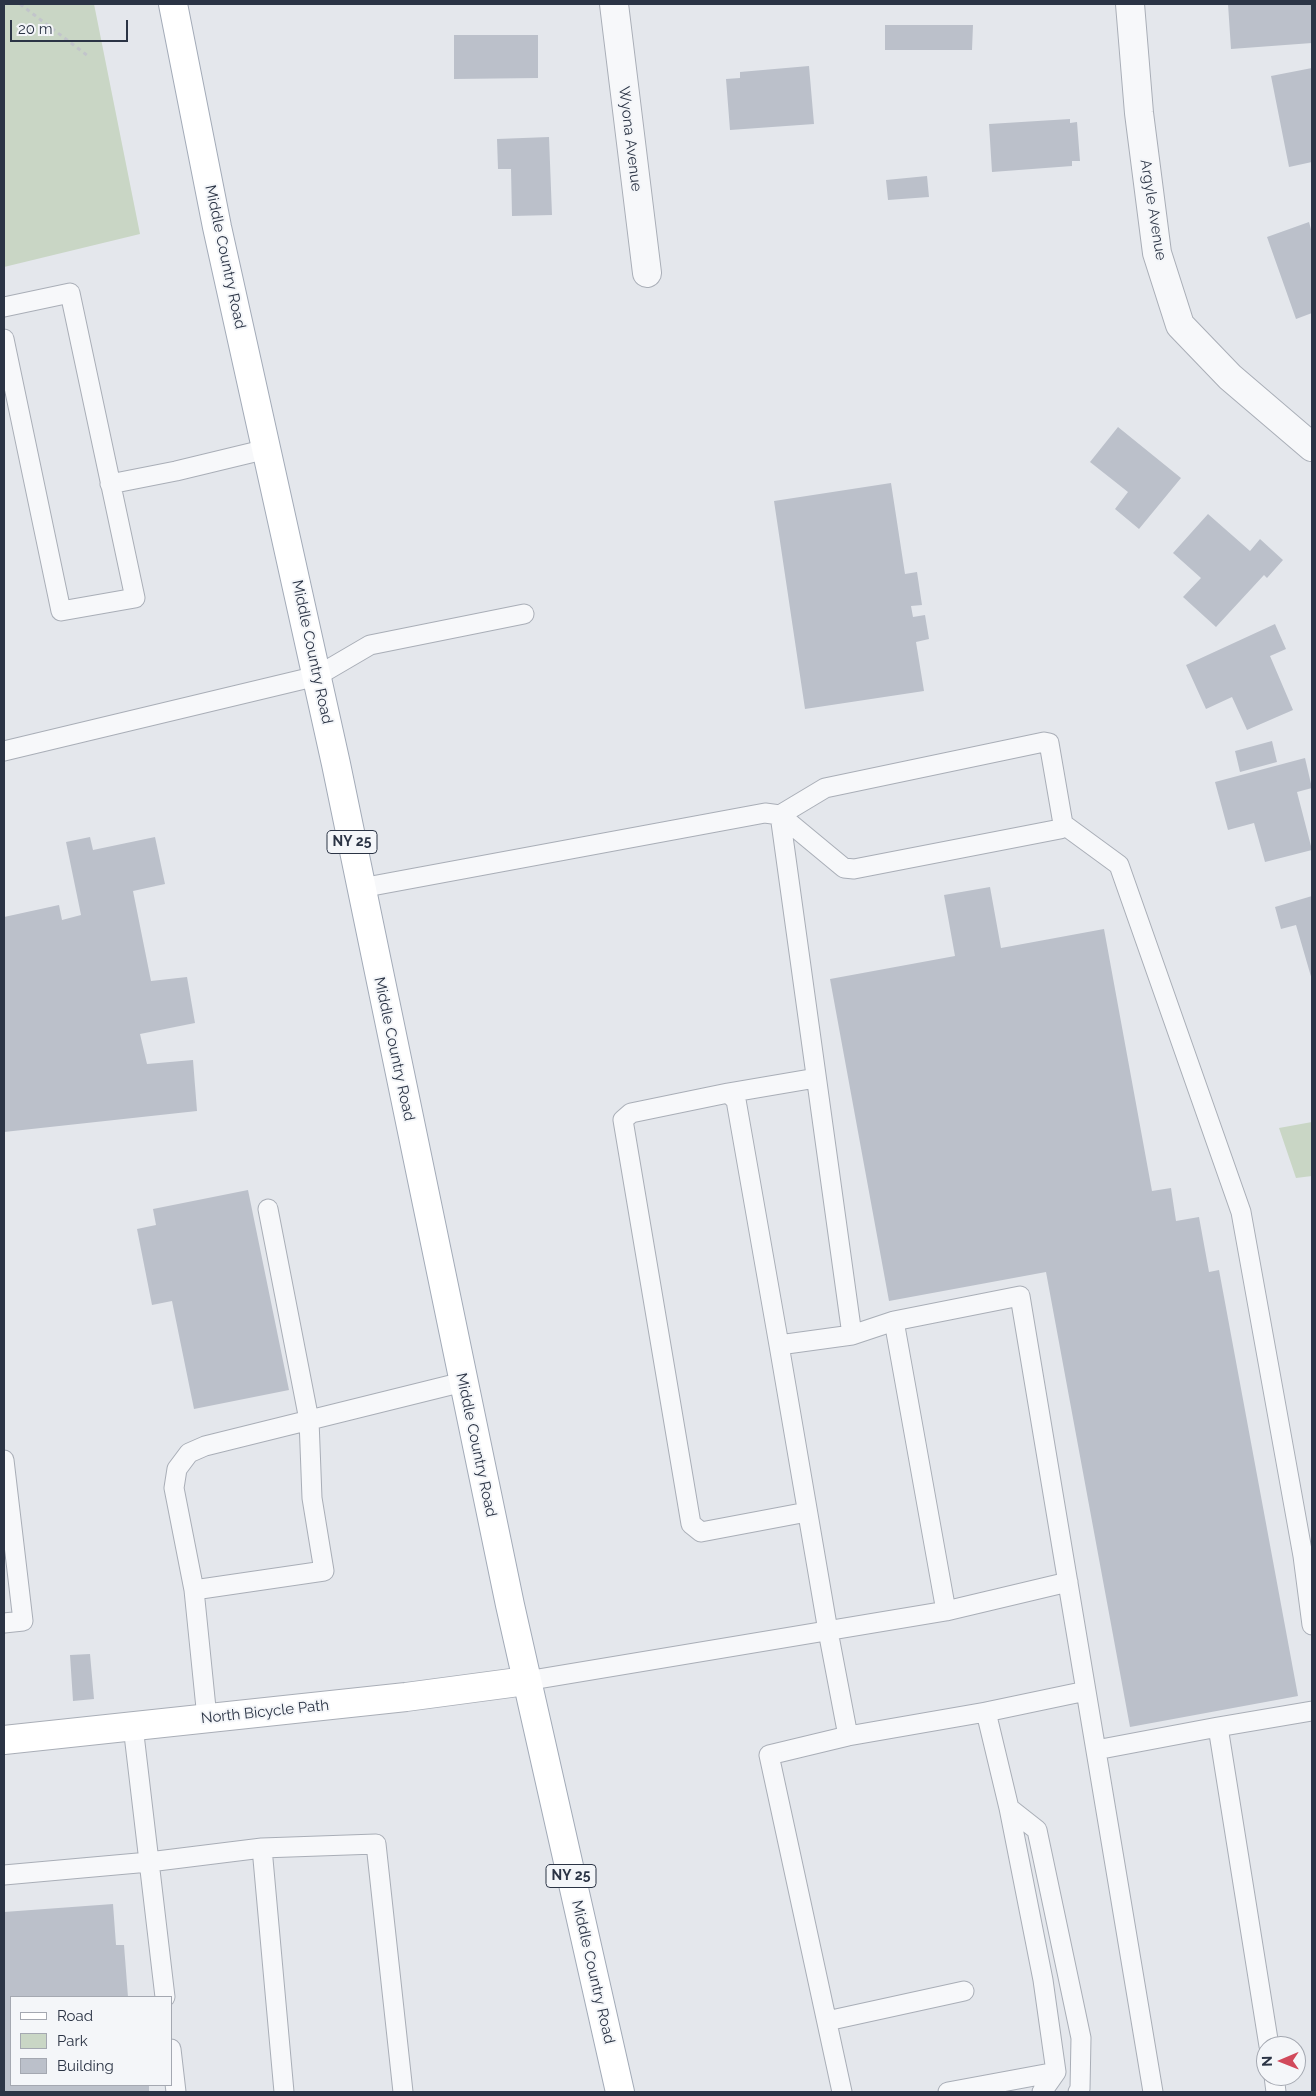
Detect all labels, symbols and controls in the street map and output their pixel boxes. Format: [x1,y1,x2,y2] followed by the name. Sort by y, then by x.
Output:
[12,10,130,42] scale bar
[18,20,53,38] text: 20 m
[615,85,645,193] street label: Wyona Avenue
[1136,158,1170,262] street label: Argyle Avenue
[201,183,249,331] street label: Middle Country Road
[288,578,336,726] street label: Middle Country Road
[327,830,377,854] road number: NY 25
[370,975,418,1123] street label: Middle Country Road
[452,1371,500,1519] street label: Middle Country Road
[200,1696,330,1728] street label: North Bicycle Path
[546,1864,596,1888] road number: NY 25
[568,1898,618,2046] street label: Middle Country Road
[10,1996,172,2086] legend
[57,2007,93,2025] text: Road
[57,2032,88,2050] text: Park
[1256,2036,1306,2086] north arrow
[1259,2056,1275,2067] text: N
[57,2057,114,2075] text: Building

